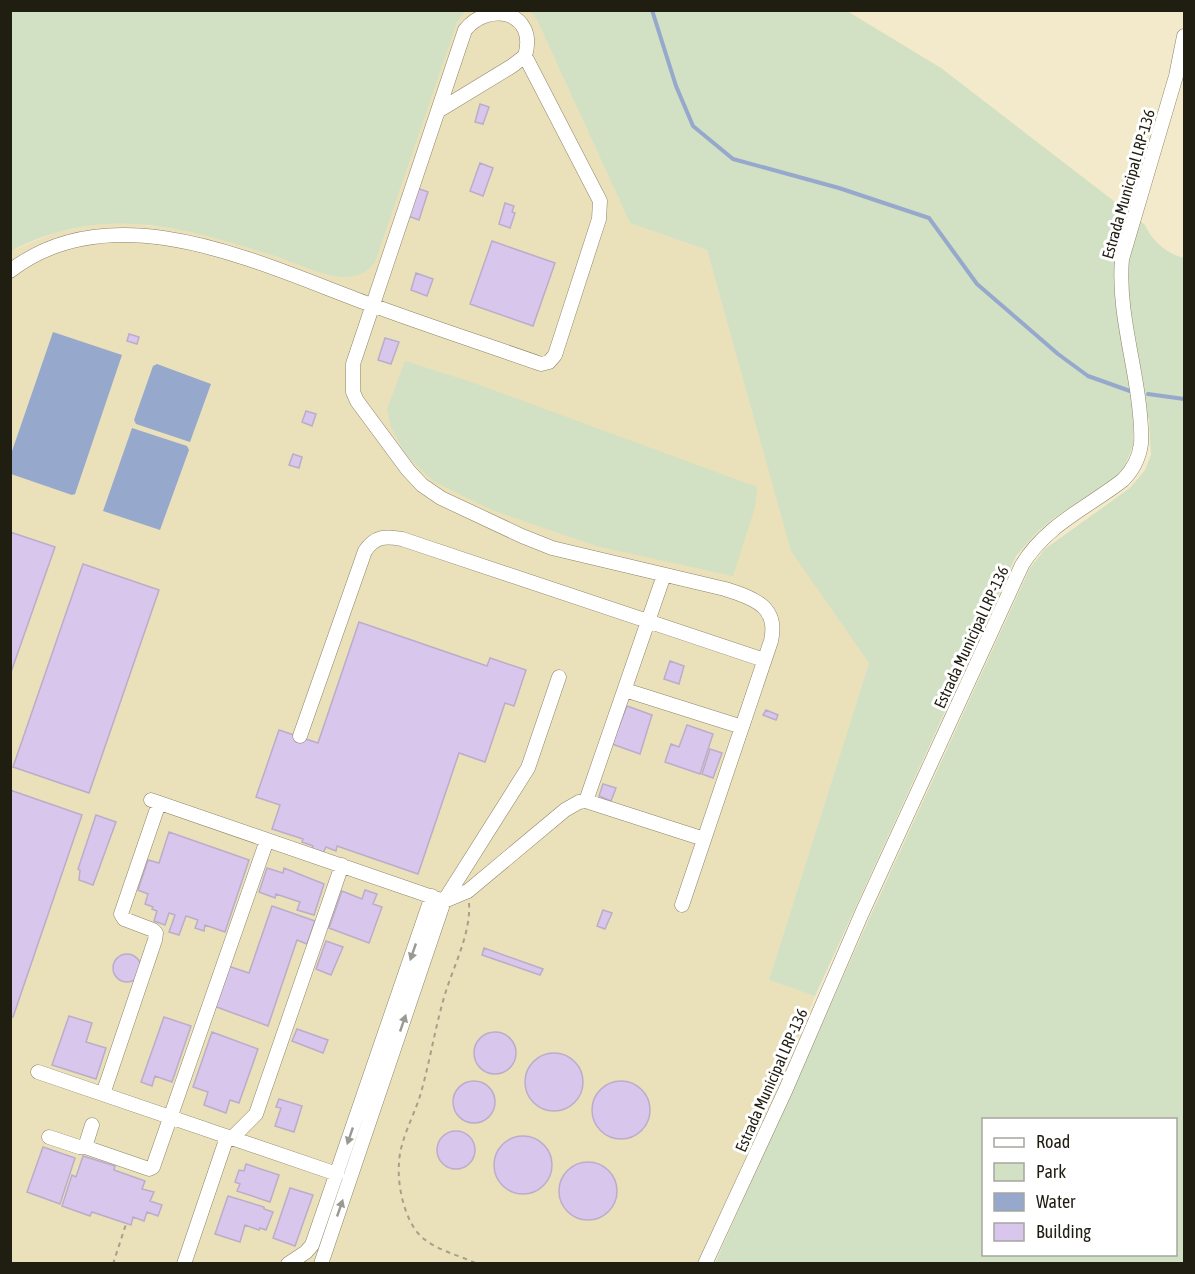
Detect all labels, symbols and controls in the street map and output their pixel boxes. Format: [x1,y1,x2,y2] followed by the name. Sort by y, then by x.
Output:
[1098,107,1159,261] street label: Estrada Municipal LRP-136
[930,563,1013,711] street label: Estrada Municipal LRP-136
[408,943,417,961] one-way arrow
[731,1006,812,1155] street label: Estrada Municipal LRP-136
[398,1014,408,1032] one-way arrow
[982,1118,1177,1256] legend
[344,1127,354,1145] one-way arrow
[1036,1131,1070,1152] text: Road
[1036,1161,1066,1182] text: Park
[1036,1191,1076,1212] text: Water
[336,1199,345,1217] one-way arrow
[1036,1221,1091,1242] text: Building

